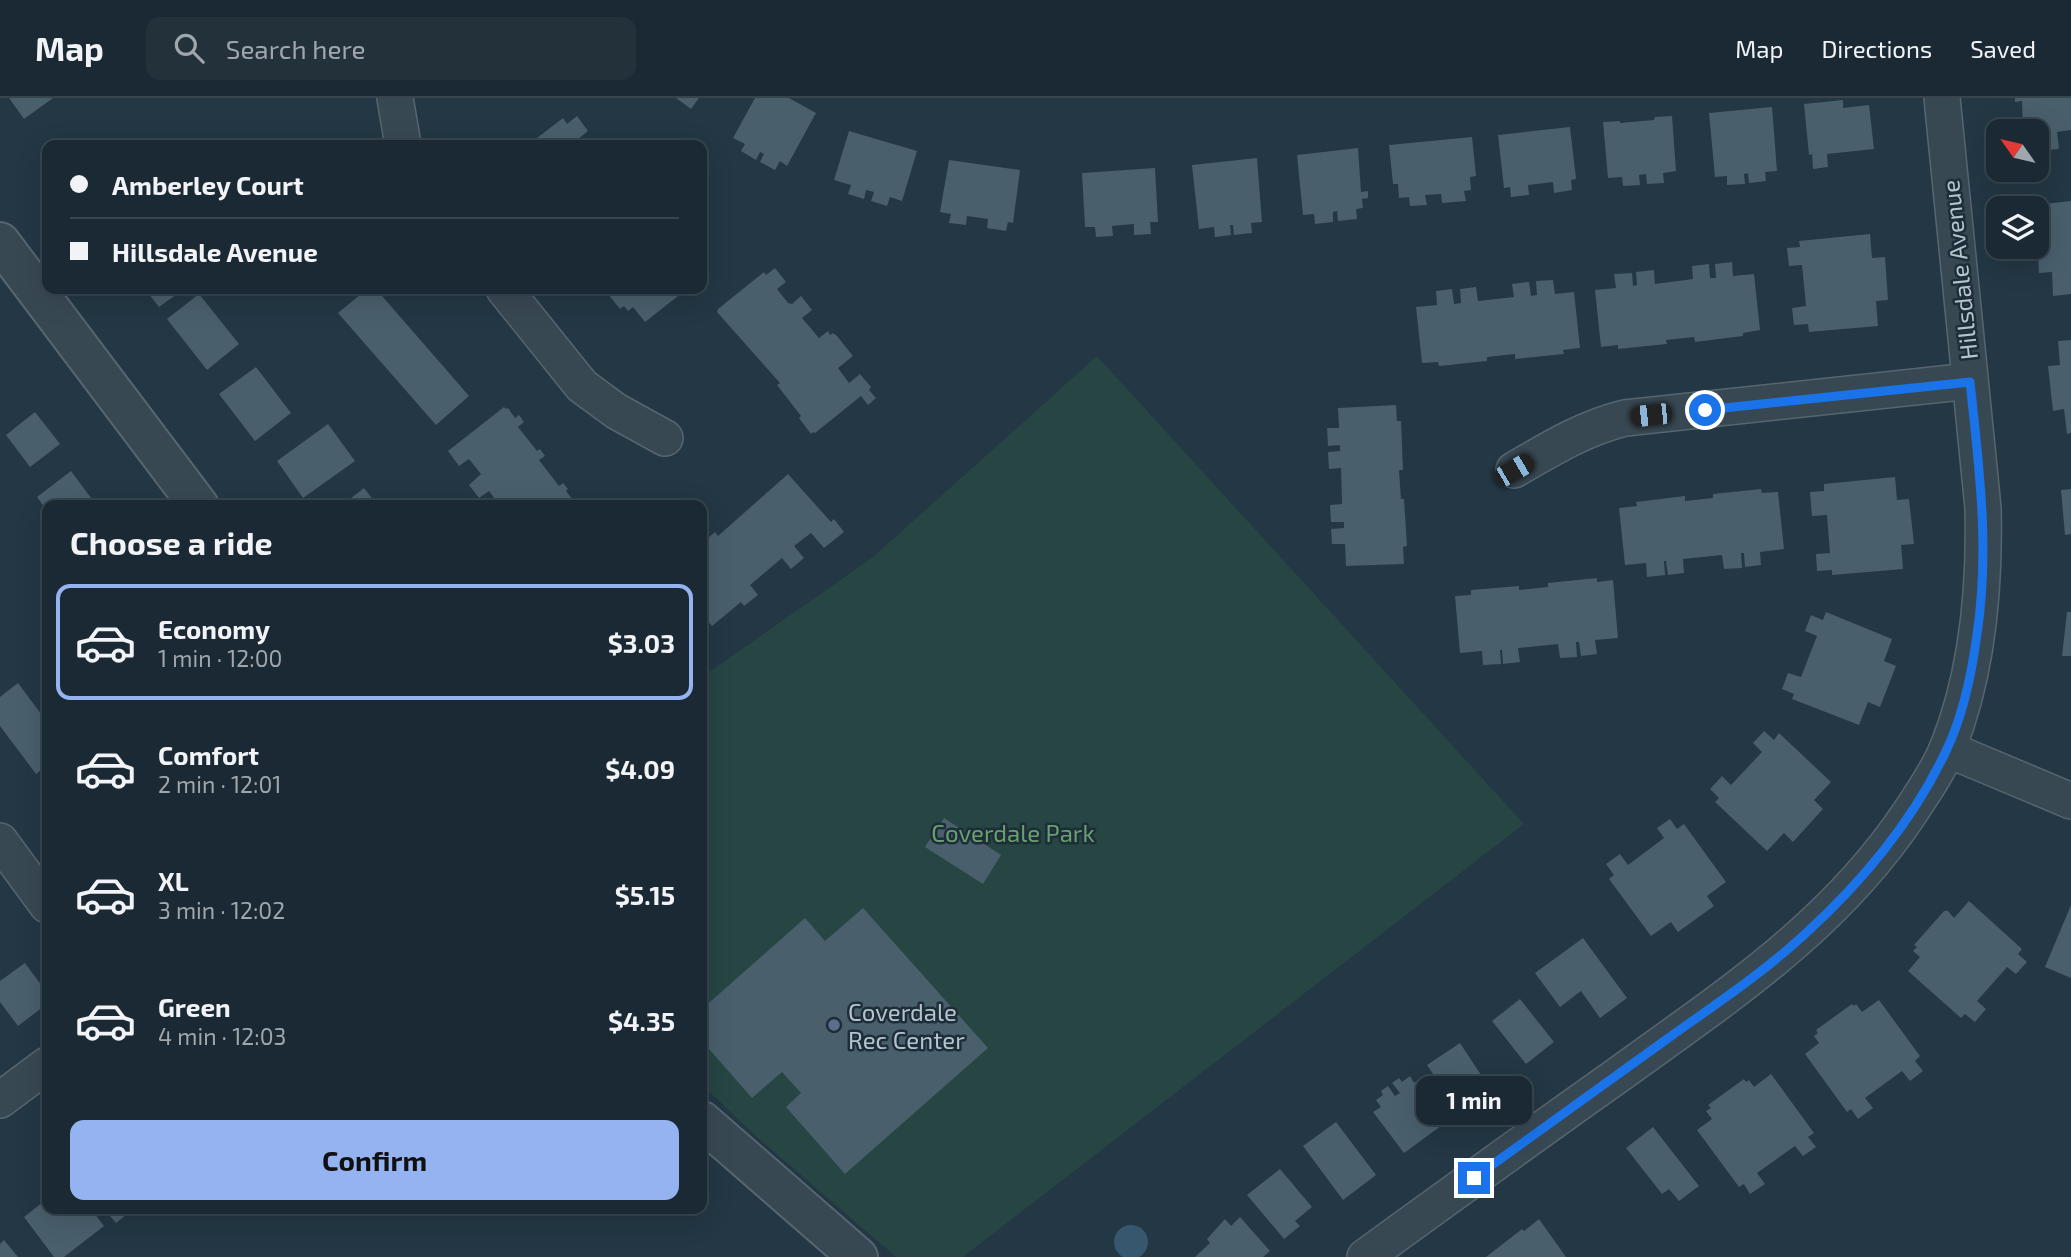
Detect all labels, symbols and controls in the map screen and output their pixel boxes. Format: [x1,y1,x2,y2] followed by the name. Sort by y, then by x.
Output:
[146,17,636,80] search box
[35,28,104,68] text: Map
[170,29,208,67] icon: search
[226,33,365,64] text: Search here
[1735,34,1783,63] text: Map
[1821,34,1932,63] text: Directions
[1970,34,2036,63] text: Saved
[1986,119,2049,182] north arrow
[1986,119,2049,259] map controls
[112,169,304,200] text: Amberley Court
[1935,179,1983,361] street label: Hillsdale Avenue
[1986,196,2049,259] button: layers
[112,236,318,267] text: Hillsdale Avenue
[1689,394,1721,426] route start
[1630,402,1673,428] car
[1491,450,1538,490] car
[70,523,273,561] text: Choose a ride
[74,611,137,674] icon: car
[158,613,270,644] text: Economy
[608,627,675,658] text: $3.03
[158,644,282,672] text: 1 min · 12:00
[74,737,137,800] icon: car
[158,739,259,770] text: Comfort
[605,753,675,784] text: $4.09
[158,770,282,798] text: 2 min · 12:01
[931,818,1095,847] park label: Coverdale Park
[74,863,137,926] icon: car
[158,865,189,896] text: XL
[615,879,675,910] text: $5.15
[158,896,285,924] text: 3 min · 12:02
[74,989,137,1052] icon: car
[158,991,231,1022] text: Green
[848,997,965,1054] place label: Coverdale Rec Center
[608,1005,675,1036] text: $4.35
[826,1017,842,1033] marker: Coverdale Rec Center
[158,1022,286,1050] text: 4 min · 12:03
[1416,1076,1532,1126] callout: 1 min
[1446,1086,1502,1114] text: 1 min
[70,1120,679,1200] button: Confirm
[1458,1162,1490,1194] route end

